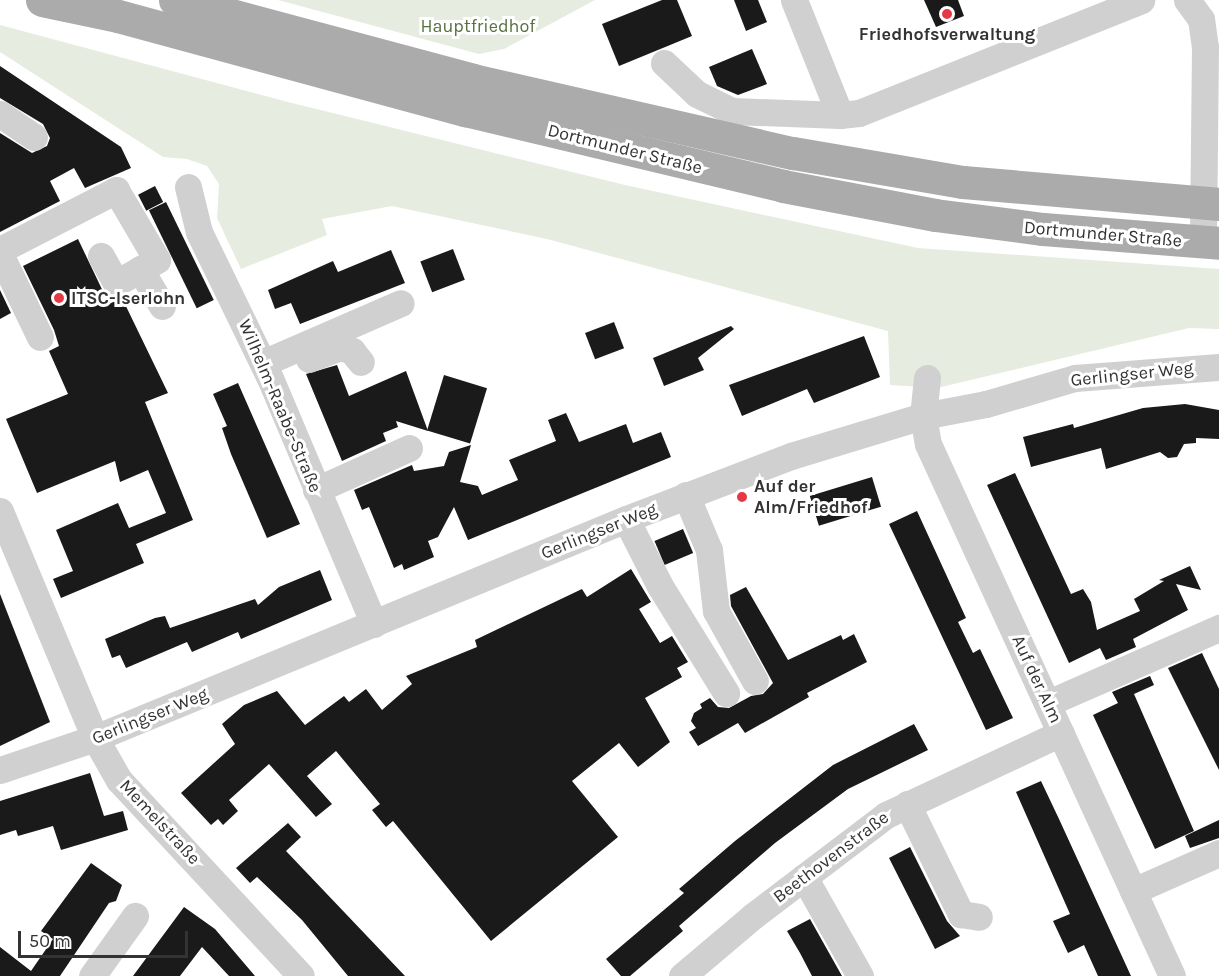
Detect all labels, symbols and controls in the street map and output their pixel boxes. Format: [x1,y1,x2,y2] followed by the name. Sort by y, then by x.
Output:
[940,7,954,21] marker: Friedhofsverwaltung
[421,15,535,37] park label: Hauptfriedhof
[859,23,1035,45] place label: Friedhofsverwaltung
[545,119,705,179] street label: Dortmunder Straße
[1023,216,1183,252] street label: Dortmunder Straße
[71,287,185,309] place label: ITSC-Iserlohn
[52,291,66,305] marker: ITSC-Iserlohn
[234,316,326,496] street label: Wilhelm-Raabe-Straße
[1070,357,1194,391] street label: Gerlingser Weg
[754,476,868,518] place label: Auf der Alm/Friedhof
[735,490,749,504] marker: Auf der Alm/Friedhof
[538,498,660,564] street label: Gerlingser Weg
[1007,632,1067,726] street label: Auf der Alm
[89,683,211,749] street label: Gerlingser Weg
[115,775,205,869] street label: Memelstraße
[769,806,893,908] street label: Beethovenstraße
[21,919,190,957] scale bar
[29,930,71,952] text: 50 m

